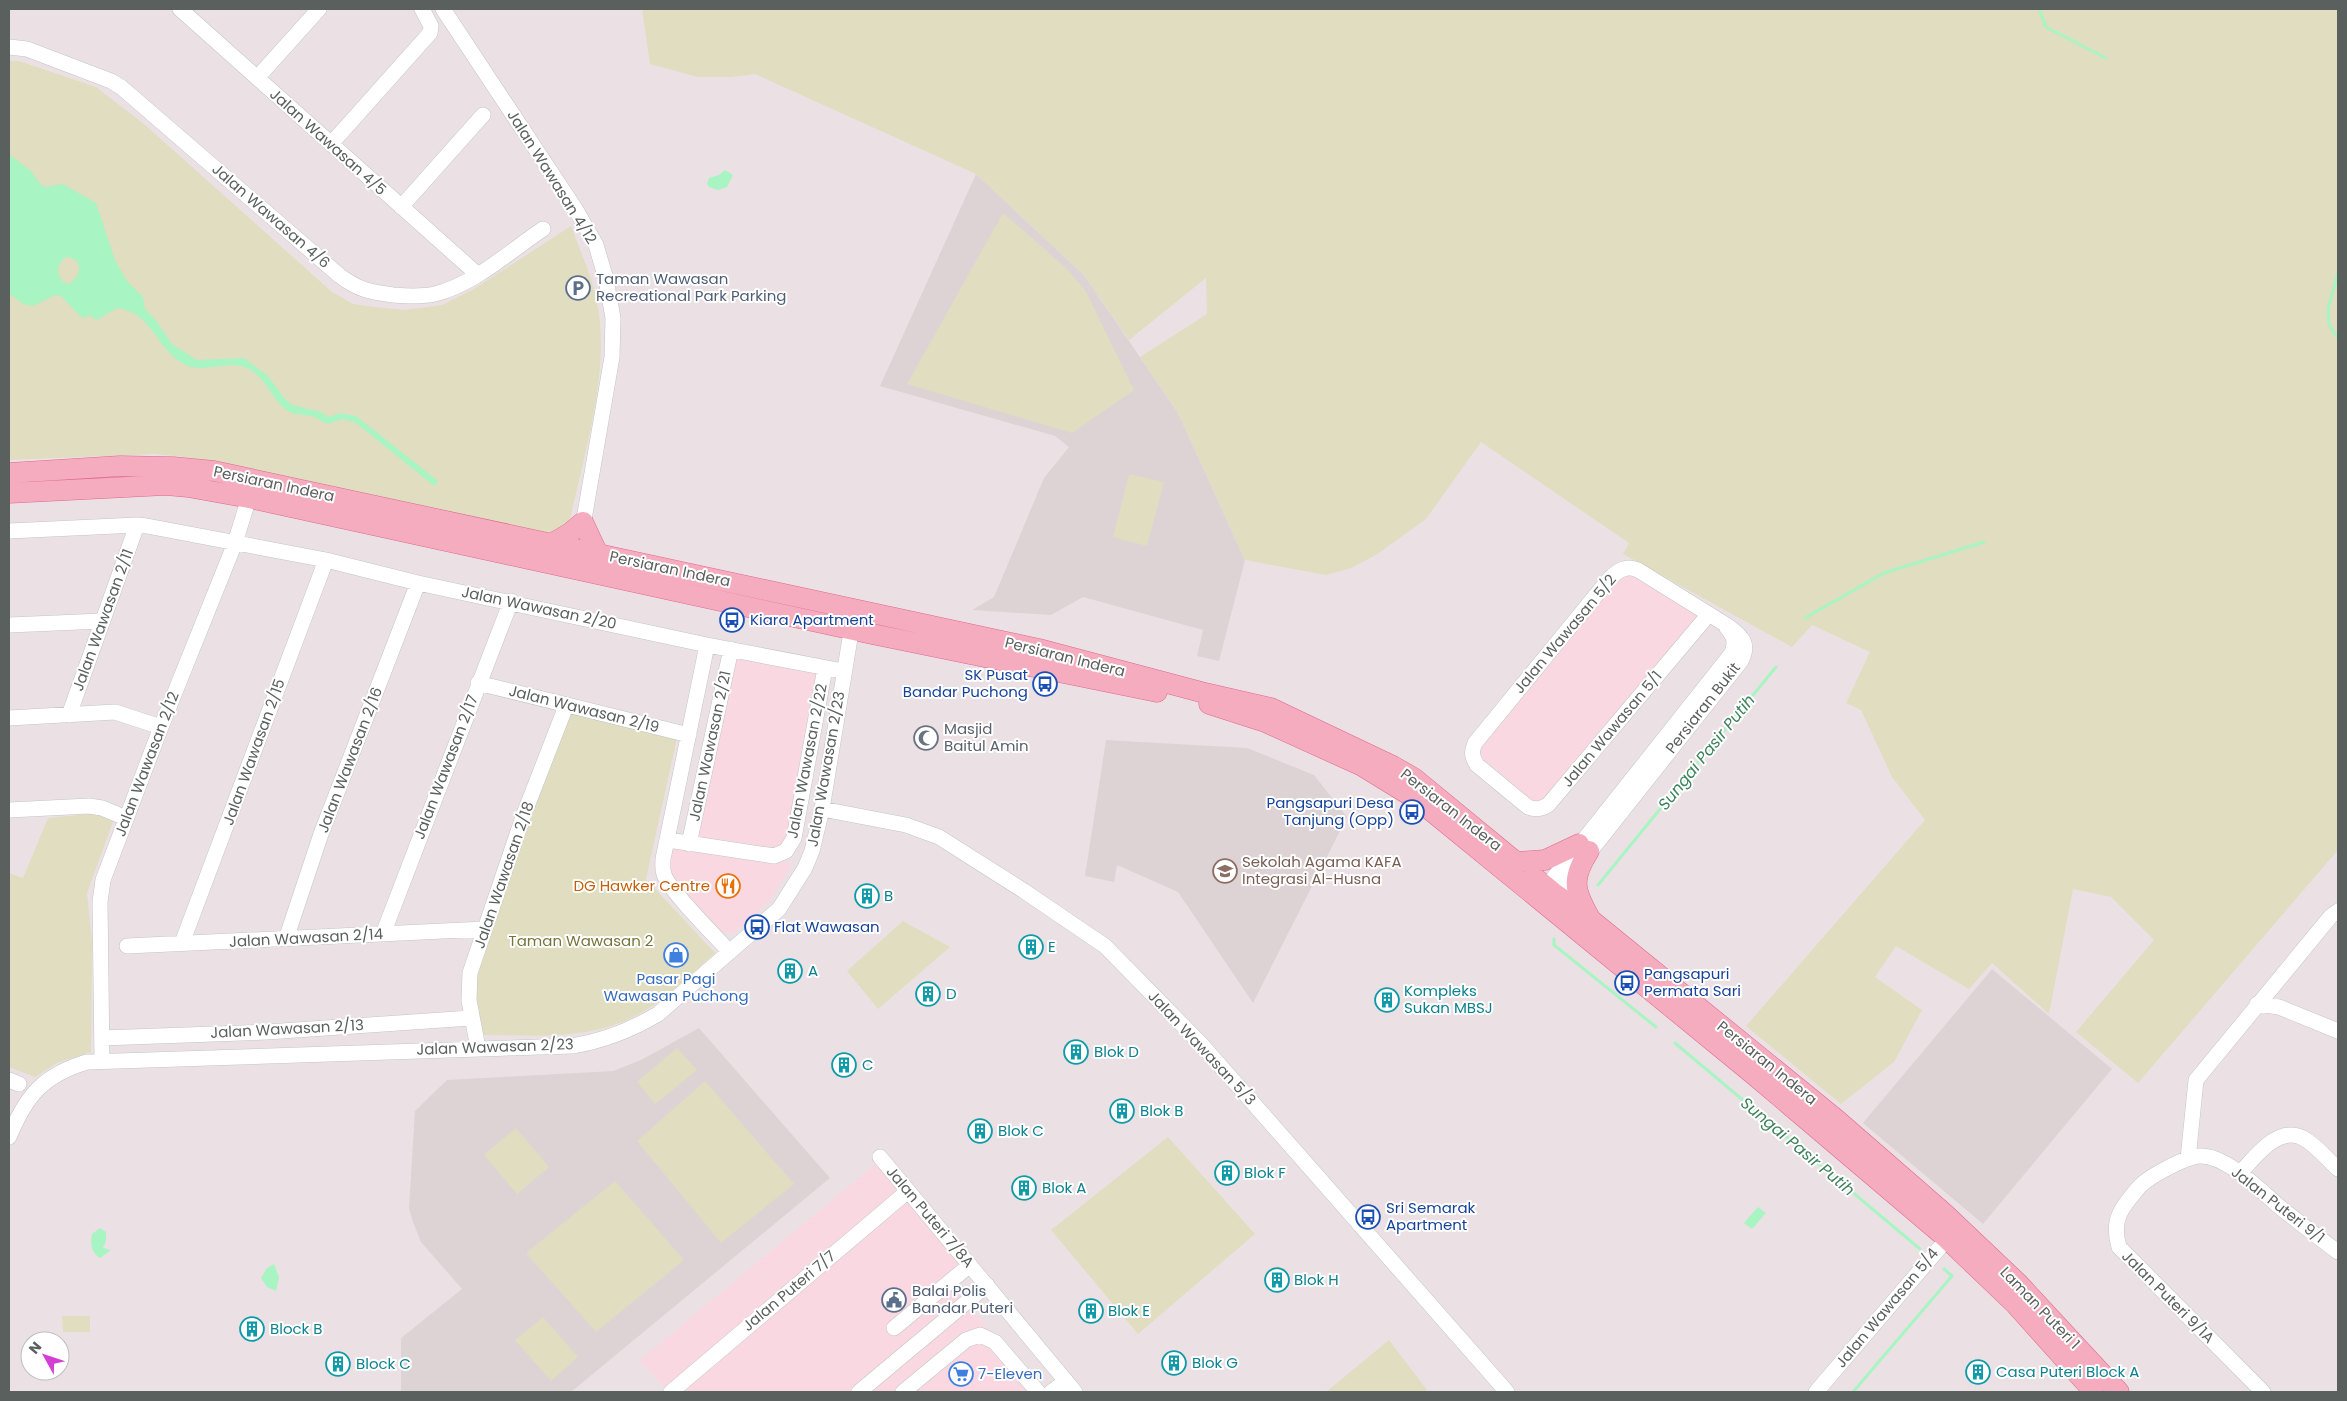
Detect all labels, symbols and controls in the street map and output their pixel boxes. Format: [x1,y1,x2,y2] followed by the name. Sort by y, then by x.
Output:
[265,84,391,200] street label: Jalan Wawasan 4/5
[503,106,602,248] street label: Jalan Wawasan 4/12
[208,158,335,273] street label: Jalan Wawasan 4/6
[596,268,786,306] place label: Taman Wawasan Recreational Park Parking
[565,275,591,301] parking icon: Taman Wawasan Recreational Park Parking
[212,460,336,507] street label: Persiaran Indera
[608,545,732,592] street label: Persiaran Indera
[67,546,138,694] street label: Jalan Wawasan 2/11
[1509,570,1621,698] street label: Jalan Wawasan 5/2
[460,581,619,634] street label: Jalan Wawasan 2/20
[719,607,745,633] bus stop icon: Kiara Apartment
[750,609,874,630] place label: Kiara Apartment
[1003,631,1127,682] street label: Persiaran Indera
[1660,658,1745,758] street label: Persiaran Bukit
[903,664,1028,702] place label: SK Pusat Bandar Puchong
[1557,666,1666,791] street label: Jalan Wawasan 5/1
[683,669,736,823] street label: Jalan Wawasan 2/21
[1032,671,1058,697] bus stop icon: SK Pusat Bandar Puchong
[217,676,290,828] street label: Jalan Wawasan 2/15
[507,680,662,737] street label: Jalan Wawasan 2/19
[781,682,832,840] street label: Jalan Wawasan 2/22
[312,684,387,836] street label: Jalan Wawasan 2/16
[109,688,184,839] street label: Jalan Wawasan 2/12
[801,690,850,848] street label: Jalan Wawasan 2/23
[1653,690,1760,815] water label: Sungai Pasir Putih
[408,692,483,842] street label: Jalan Wawasan 2/17
[944,718,1029,756] place label: Masjid Baitul Amin
[913,725,939,751] mosque icon: Masjid Baitul Amin
[1396,763,1506,856] street label: Persiaran Indera
[1267,792,1394,830] place label: Pangsapuri Desa Tanjung (Opp)
[468,798,539,951] street label: Jalan Wawasan 2/18
[1399,799,1425,825] bus stop icon: Pangsapuri Desa Tanjung (Opp)
[1242,851,1402,889] place label: Sekolah Agama KAFA Integrasi Al-Husna
[1212,858,1238,884] school or university icon: Sekolah Agama KAFA Integrasi Al-Husna
[715,873,741,899] restaurant icon: DG Hawker Centre
[573,875,710,896] place label: DG Hawker Centre
[854,883,880,909] building icon: B
[884,885,893,906] place label: B
[744,914,770,940] bus stop icon: Flat Wawasan
[774,916,880,937] place label: Flat Wawasan
[228,923,384,952] street label: Jalan Wawasan 2/14
[509,930,653,951] park label: Taman Wawasan 2
[1018,934,1044,960] building icon: E
[1048,936,1056,957] place label: E
[663,942,689,968] shop icon: Pasar Pagi Wawasan Puchong
[777,958,803,984] building icon: A
[808,960,818,981] place label: A
[1644,963,1741,1001] place label: Pangsapuri Permata Sari
[603,968,749,1006] place label: Pasar Pagi Wawasan Puchong
[1614,970,1640,996] bus stop icon: Pangsapuri Permata Sari
[1404,980,1493,1018] place label: Kompleks Sukan MBSJ
[915,981,941,1007] building icon: D
[946,983,957,1004] place label: D
[1144,986,1261,1110] street label: Jalan Wawasan 5/3
[1374,987,1400,1013] building icon: Kompleks Sukan MBSJ
[210,1014,364,1043] street label: Jalan Wawasan 2/13
[1713,1016,1822,1109] street label: Persiaran Indera
[416,1033,574,1060] street label: Jalan Wawasan 2/23
[1063,1039,1089,1065] building icon: Blok D
[1094,1041,1139,1062] place label: Blok D
[831,1052,857,1078] building icon: C
[862,1054,874,1075] place label: C
[1736,1092,1860,1201] water label: Sungai Pasir Putih
[1109,1098,1135,1124] building icon: Blok B
[1140,1100,1183,1121] place label: Blok B
[967,1118,993,1144] building icon: Blok C
[998,1120,1044,1141] place label: Blok C
[1214,1160,1240,1186] building icon: Blok F
[882,1161,979,1272] street label: Jalan Puteri 7/8A
[2227,1161,2329,1248] street label: Jalan Puteri 9/1
[1244,1162,1286,1183] place label: Blok F
[1011,1175,1037,1201] building icon: Blok A
[1042,1177,1086,1198] place label: Blok A
[1386,1197,1476,1235] place label: Sri Semarak Apartment
[1355,1204,1381,1230] bus stop icon: Sri Semarak Apartment
[1830,1243,1943,1372] street label: Jalan Wawasan 5/4
[738,1245,840,1336] street label: Jalan Puteri 7/7
[2117,1246,2219,1348] street label: Jalan Puteri 9/1A
[1996,1262,2085,1353] street label: Laman Puteri 1
[1264,1267,1290,1293] building icon: Blok H
[1294,1269,1339,1290] place label: Blok H
[912,1280,1013,1318] place label: Balai Polis Bandar Puteri
[881,1287,907,1313] public building icon: Balai Polis Bandar Puteri
[1078,1298,1104,1324] building icon: Blok E
[1108,1300,1150,1321] place label: Blok E
[239,1316,265,1342] building icon: Block B
[270,1318,323,1339] place label: Block B
[20,1331,70,1381] north arrow
[24,1337,46,1358] text: N
[1161,1350,1187,1376] building icon: Blok G
[325,1351,351,1377] building icon: Block C
[1192,1352,1238,1373] place label: Blok G
[356,1353,411,1374] place label: Block C
[1965,1359,1991,1385] building icon: Casa Puteri Block A
[948,1361,974,1387] supermarket icon: 7-Eleven
[1996,1361,2139,1382] place label: Casa Puteri Block A
[978,1363,1042,1384] place label: 7-Eleven

